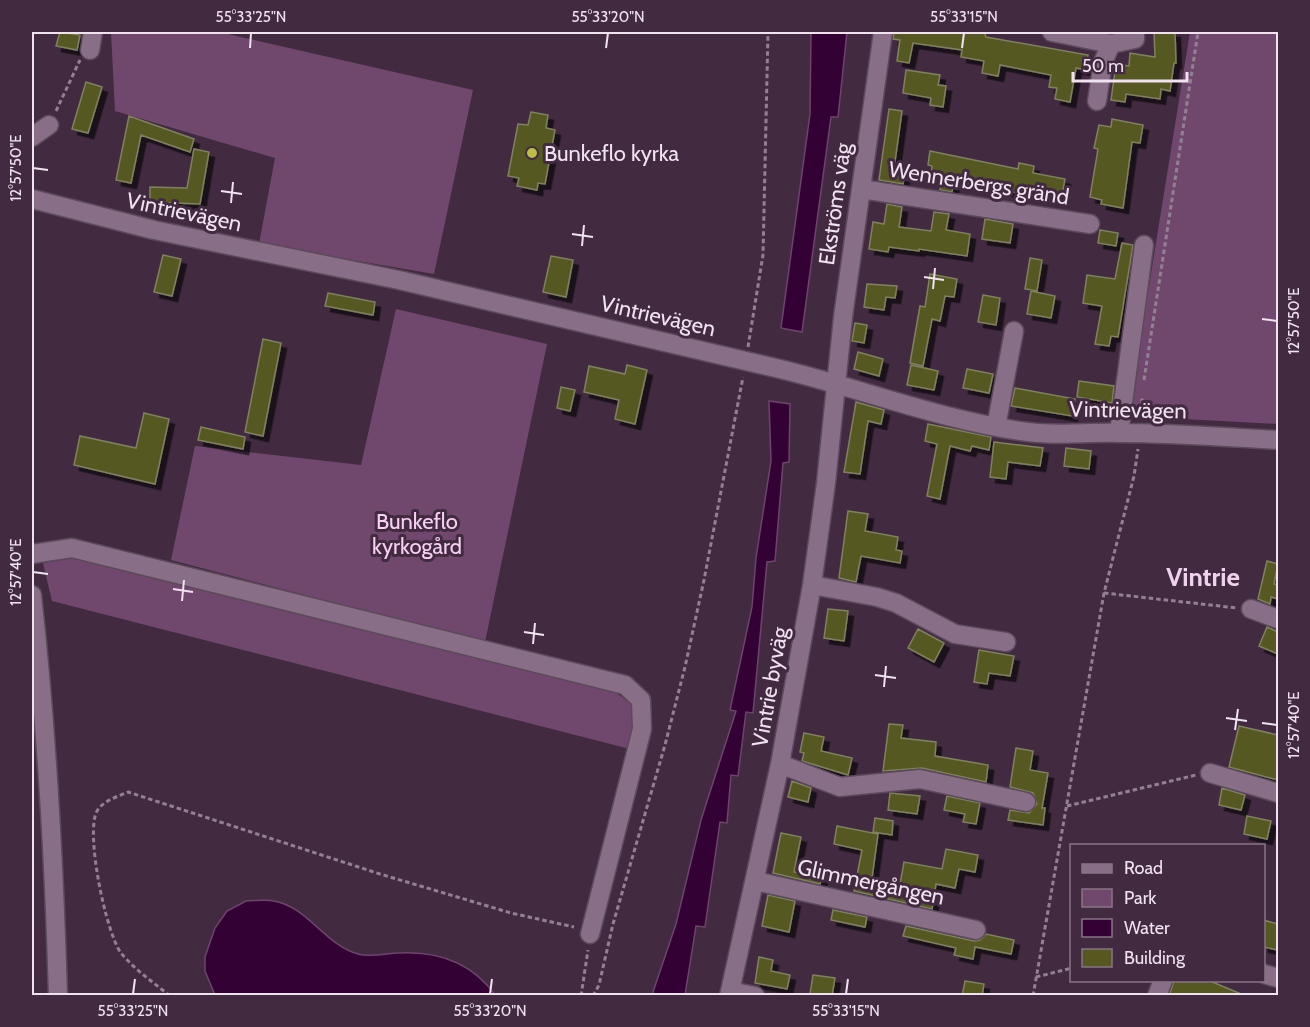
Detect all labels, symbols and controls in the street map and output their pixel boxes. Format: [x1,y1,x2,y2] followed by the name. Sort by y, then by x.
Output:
[216,8,286,26] text: 55°33'25"N
[571,8,645,26] text: 55°33'20"N
[930,8,998,26] text: 55°33'15"N
[1073,45,1187,83] scale bar
[1082,55,1124,77] text: 50 m
[7,134,25,202] text: 12°57'50"E
[544,140,680,167] place label: Bunkeflo kyrka
[813,140,857,267] street label: Ekströms väg
[525,146,539,160] marker: Bunkeflo kyrka
[887,155,1071,211] street label: Wennerbergs gränd
[124,187,244,237] street label: Vintrievägen
[1285,287,1303,355] text: 12°57'50"E
[598,290,718,342] street label: Vintrievägen
[1069,395,1187,425] street label: Vintrievägen
[372,508,462,560] park label: Bunkeflo kyrkogård
[7,538,25,606] text: 12°57'40"E
[1166,561,1240,593] district label: Vintrie
[746,624,794,749] street label: Vintrie byväg
[1285,691,1303,759] text: 12°57'40"E
[1070,844,1265,982] legend
[795,853,947,911] street label: Glimmergången
[1124,857,1163,879] text: Road
[1124,887,1157,909] text: Park
[1124,917,1170,939] text: Water
[1124,947,1186,969] text: Building
[98,1002,168,1020] text: 55°33'25"N
[453,1002,527,1020] text: 55°33'20"N
[812,1002,880,1020] text: 55°33'15"N

